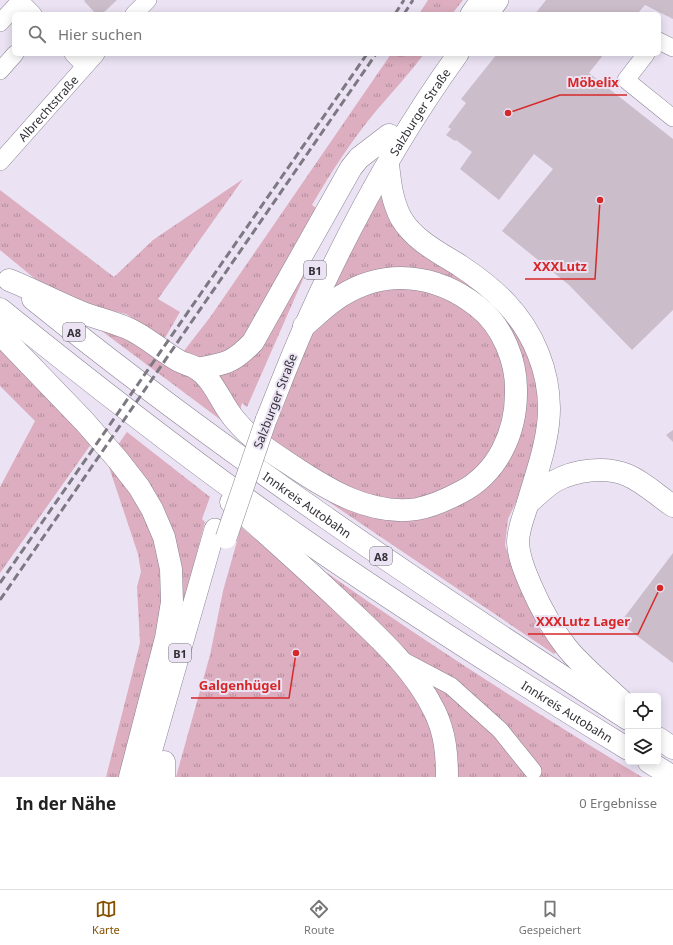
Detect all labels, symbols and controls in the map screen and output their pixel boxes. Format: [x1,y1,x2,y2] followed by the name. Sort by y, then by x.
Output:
[12,12,661,56] search box
[26,23,48,45] icon: search
[58,24,142,44] text: Hier suchen
[385,64,454,159] street label: Salzburger Straße
[560,70,627,95] callout: Möbelix
[14,71,82,145] street label: Albrechtstraße
[567,73,619,91] text: Möbelix
[525,254,595,279] callout: XXXLutz
[533,257,587,275] text: XXXLutz
[304,261,326,279] road number: B1
[63,323,85,341] road number: A8
[249,351,301,451] street label: Salzburger Straße
[260,468,355,541] street label: Innkreis Autobahn
[370,547,392,565] road number: A8
[528,609,638,634] callout: XXXLutz Lager
[536,612,630,630] text: XXXLutz Lager
[169,644,191,662] road number: B1
[191,673,289,698] callout: Galgenhügel
[199,676,281,694] text: Galgenhügel
[518,676,616,746] street label: Innkreis Autobahn
[625,693,661,765] map controls
[625,693,661,729] button: locate
[625,729,661,765] button: layers
[16,792,116,815] text: In der Nähe
[579,794,657,812] text: 0 Ergebnisse
[92,898,120,937] tab: Karte
[304,898,335,937] tab: Route
[519,898,581,937] tab: Gespeichert

